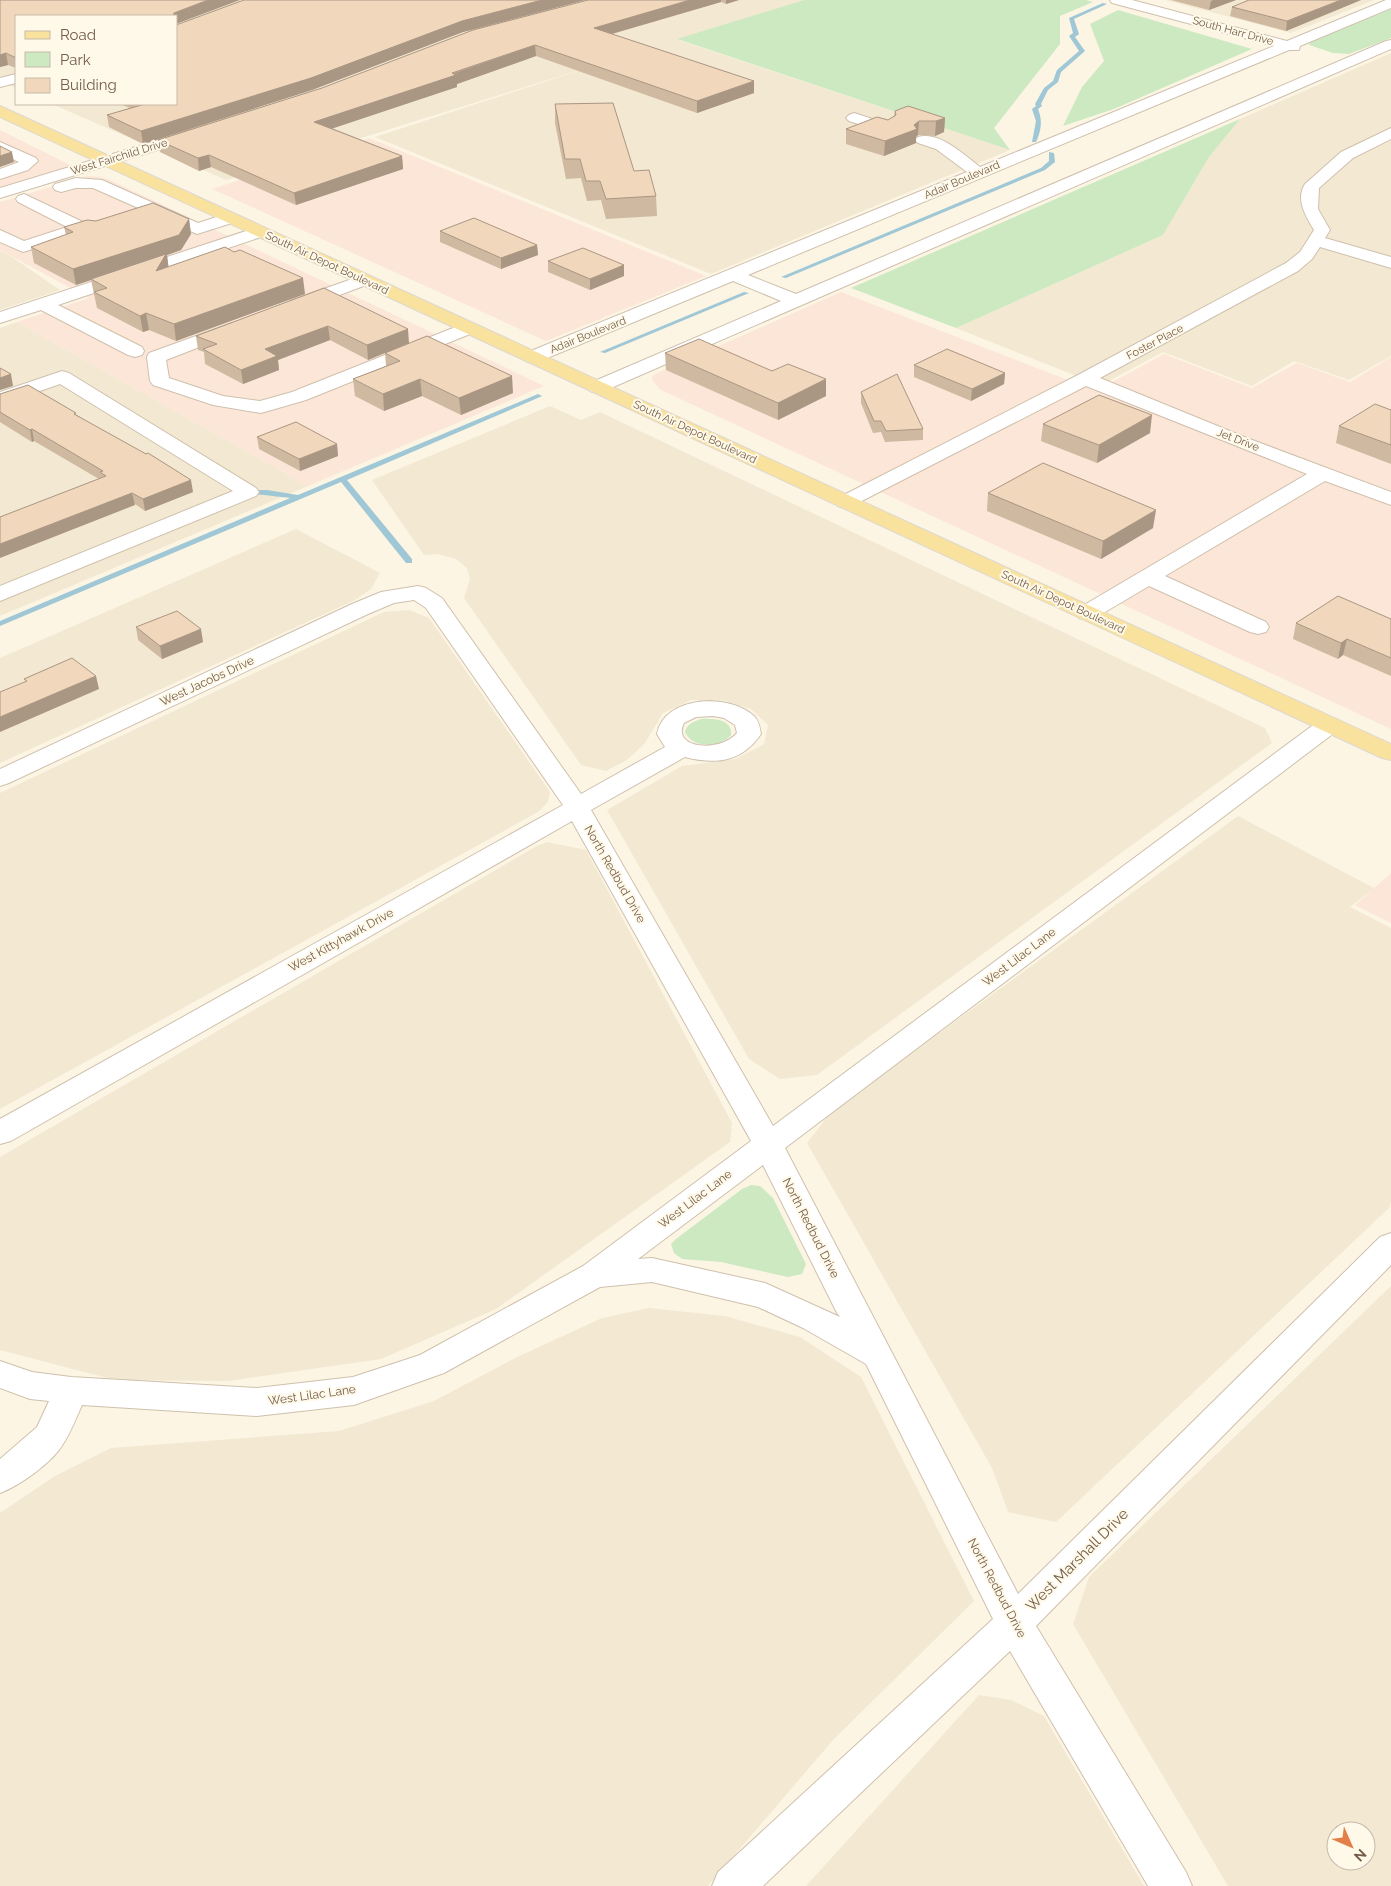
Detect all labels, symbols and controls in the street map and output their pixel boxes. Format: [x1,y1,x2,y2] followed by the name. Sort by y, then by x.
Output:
[1191,14,1275,48] street label: South Harr Drive
[15,15,178,105] legend
[60,26,96,44] text: Road
[60,51,91,69] text: Park
[60,76,117,94] text: Building
[69,136,170,178] street label: West Fairchild Drive
[922,158,1002,202] street label: Adair Boulevard
[263,229,391,297] street label: South Air Depot Boulevard
[548,314,628,356] street label: Adair Boulevard
[1124,321,1186,362] street label: Foster Place
[631,398,759,466] street label: South Air Depot Boulevard
[1215,426,1262,454] street label: Jet Drive
[999,568,1127,636] street label: South Air Depot Boulevard
[158,653,256,709] street label: West Jacobs Drive
[581,823,649,925] street label: North Redbud Drive
[286,905,396,975] street label: West Kittyhawk Drive
[980,925,1058,989] street label: West Lilac Lane
[656,1167,734,1231] street label: West Lilac Lane
[780,1176,842,1280] street label: North Redbud Drive
[267,1382,357,1408] street label: West Lilac Lane
[1022,1505,1132,1615] street label: West Marshall Drive
[965,1536,1029,1640] street label: North Redbud Drive
[1326,1821,1376,1871] north arrow
[1351,1846,1370,1865] text: N

